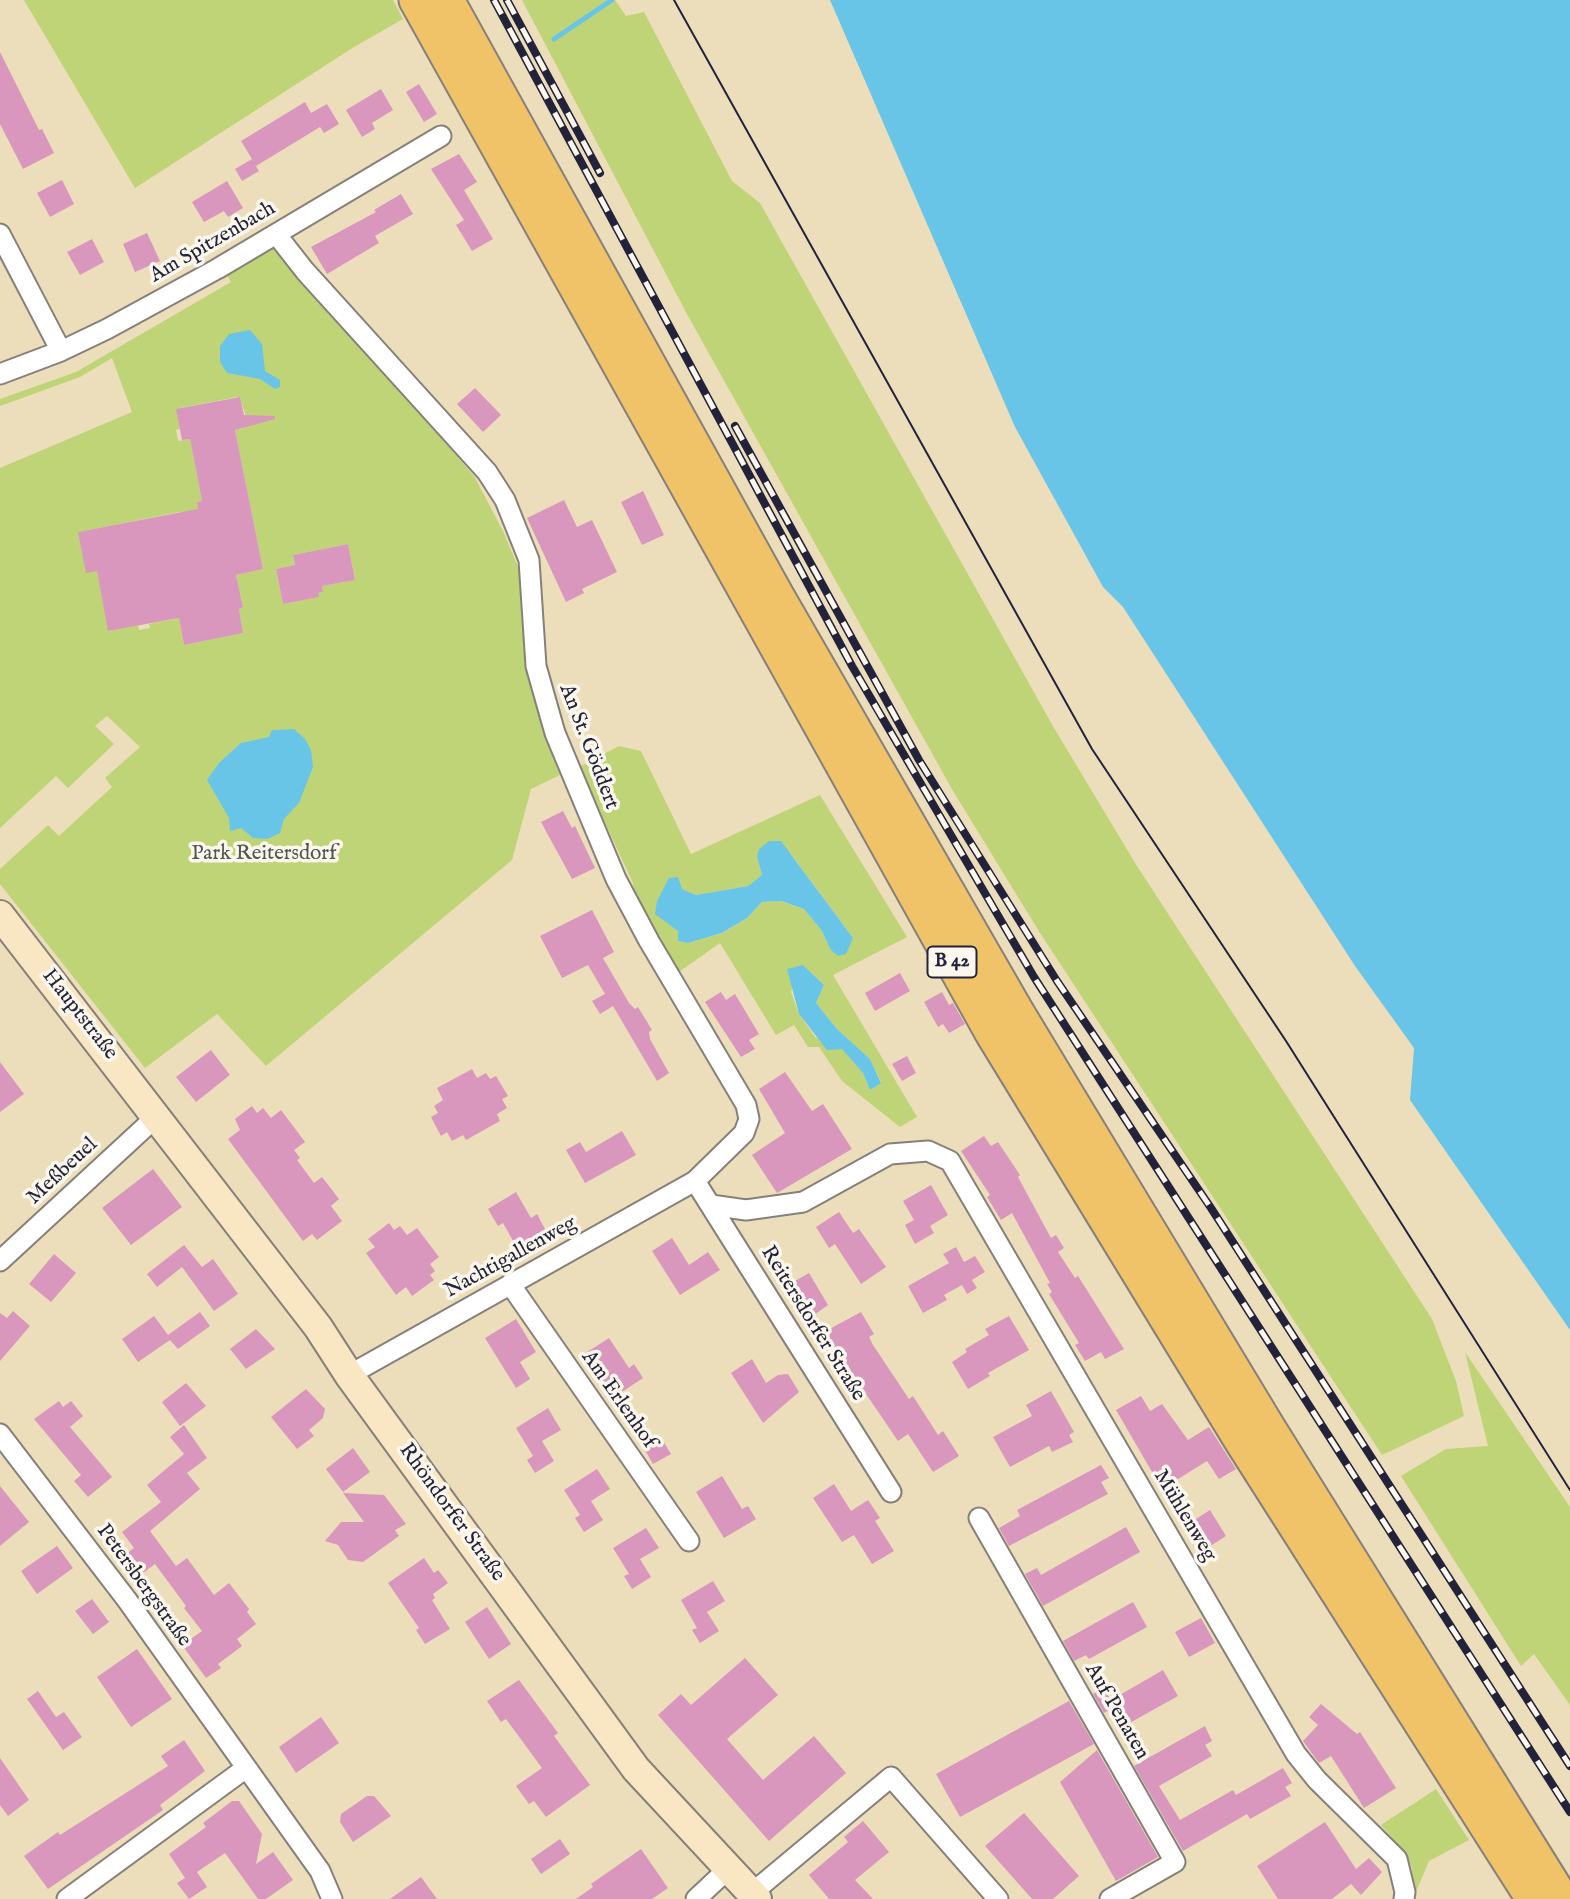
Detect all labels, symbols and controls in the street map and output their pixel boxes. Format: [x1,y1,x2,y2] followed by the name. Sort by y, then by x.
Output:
[146,197,280,289] street label: Am Spitzenbach
[553,681,623,813] street label: An St. Göddert
[191,842,337,868] park label: Park Reitersdorf
[928,946,976,978] road number: B 42
[36,965,122,1065] street label: Hauptstraße
[23,1133,103,1211] street label: Meßbeuel
[441,1211,581,1305] street label: Nachtigallenweg
[754,1242,870,1406] street label: Reitersdorfer Straße
[575,1346,661,1454] street label: Am Erlenhof
[393,1439,509,1587] street label: Rhöndorfer Straße
[1147,1466,1221,1566] street label: Mühlenweg
[90,1520,196,1652] street label: Petersbergstraße
[1078,1659,1154,1765] street label: Auf Penaten

